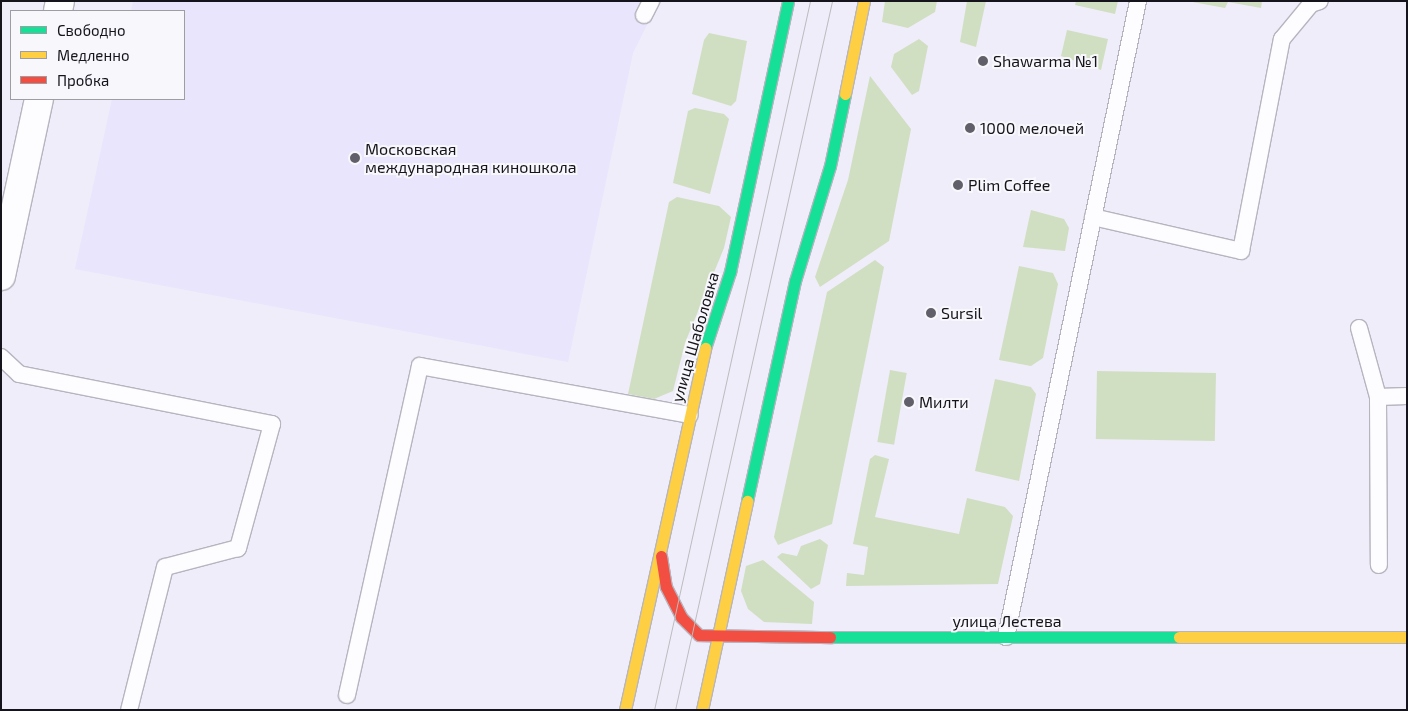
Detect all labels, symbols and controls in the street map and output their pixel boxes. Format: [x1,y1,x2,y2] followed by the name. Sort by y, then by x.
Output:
[10,10,185,100] legend
[57,21,126,39] text: Свободно
[57,46,130,64] text: Медленно
[993,51,1098,71] place label: Shawarma №1
[977,55,989,67] marker: Shawarma №1
[57,71,109,89] text: Пробка
[980,118,1084,138] place label: 1000 мелочей
[964,122,976,134] marker: 1000 мелочей
[365,139,577,177] place label: Московская международная киношкола
[349,152,361,164] marker: Московская международная киношкола
[968,175,1050,195] place label: Plim Coffee
[952,179,964,191] marker: Plim Coffee
[667,270,723,404] street label: улица Шаболовка
[941,303,982,323] place label: Sursil
[925,307,937,319] marker: Sursil
[919,392,969,412] place label: Милти
[903,396,915,408] marker: Милти
[952,611,1062,631] street label: улица Лестева

